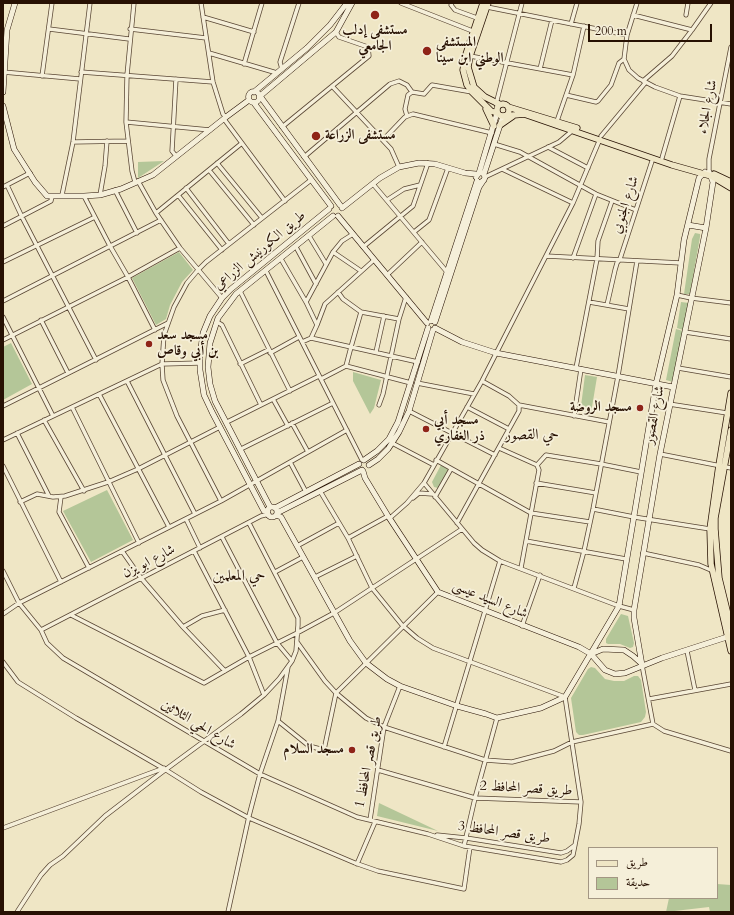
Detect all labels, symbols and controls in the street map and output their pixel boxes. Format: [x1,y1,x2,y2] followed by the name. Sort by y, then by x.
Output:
[369,9,381,21] marker: مستشفى إدلب الجامعي
[590,16,714,42] scale bar
[342,23,408,56] place label: مستشفى إدلب الجامعي
[595,23,627,39] text: 200 m
[436,35,504,68] place label: المستشفى الوطني ابن سينا
[421,45,433,57] marker: المستشفى الوطني ابن سينا
[695,78,721,136] street label: شارع الجلاء
[325,128,396,144] place label: مستشفى الزراعة
[310,130,322,142] marker: مستشفى الزراعة
[609,174,643,236] street label: شارع الجنوبي
[211,208,309,294] street label: طريق الكورنيش الزراعي
[157,328,219,360] place label: مسجد سعد بن أبي وقاص
[144,339,154,349] marker: مسجد سعد بن أبي وقاص
[641,384,669,446] street label: شارع القصور
[570,400,632,416] place label: مسجد الروضة
[635,403,645,413] marker: مسجد الروضة
[434,413,485,446] place label: مسجد أبي ذر الغفاري
[421,424,431,434] marker: مسجد أبي ذر الغفاري
[505,427,559,445] district label: حي القصور
[120,542,178,582] street label: شارع ابو يزن
[213,568,265,586] district label: حي المعلمين
[450,577,530,623] street label: شارع السيد عيسى
[158,696,238,754] street label: شارع الحي الثلاثين
[352,715,386,809] street label: طريق قصر المحافظ 1
[283,742,344,758] place label: مسجد السلام
[347,745,357,755] marker: مسجد السلام
[479,778,573,800] street label: طريق قصر المحافظ 2
[457,818,551,848] street label: طريق قصر المحافظ 3
[588,847,718,899] legend
[626,854,648,870] text: طريق
[626,874,650,890] text: حديقة

